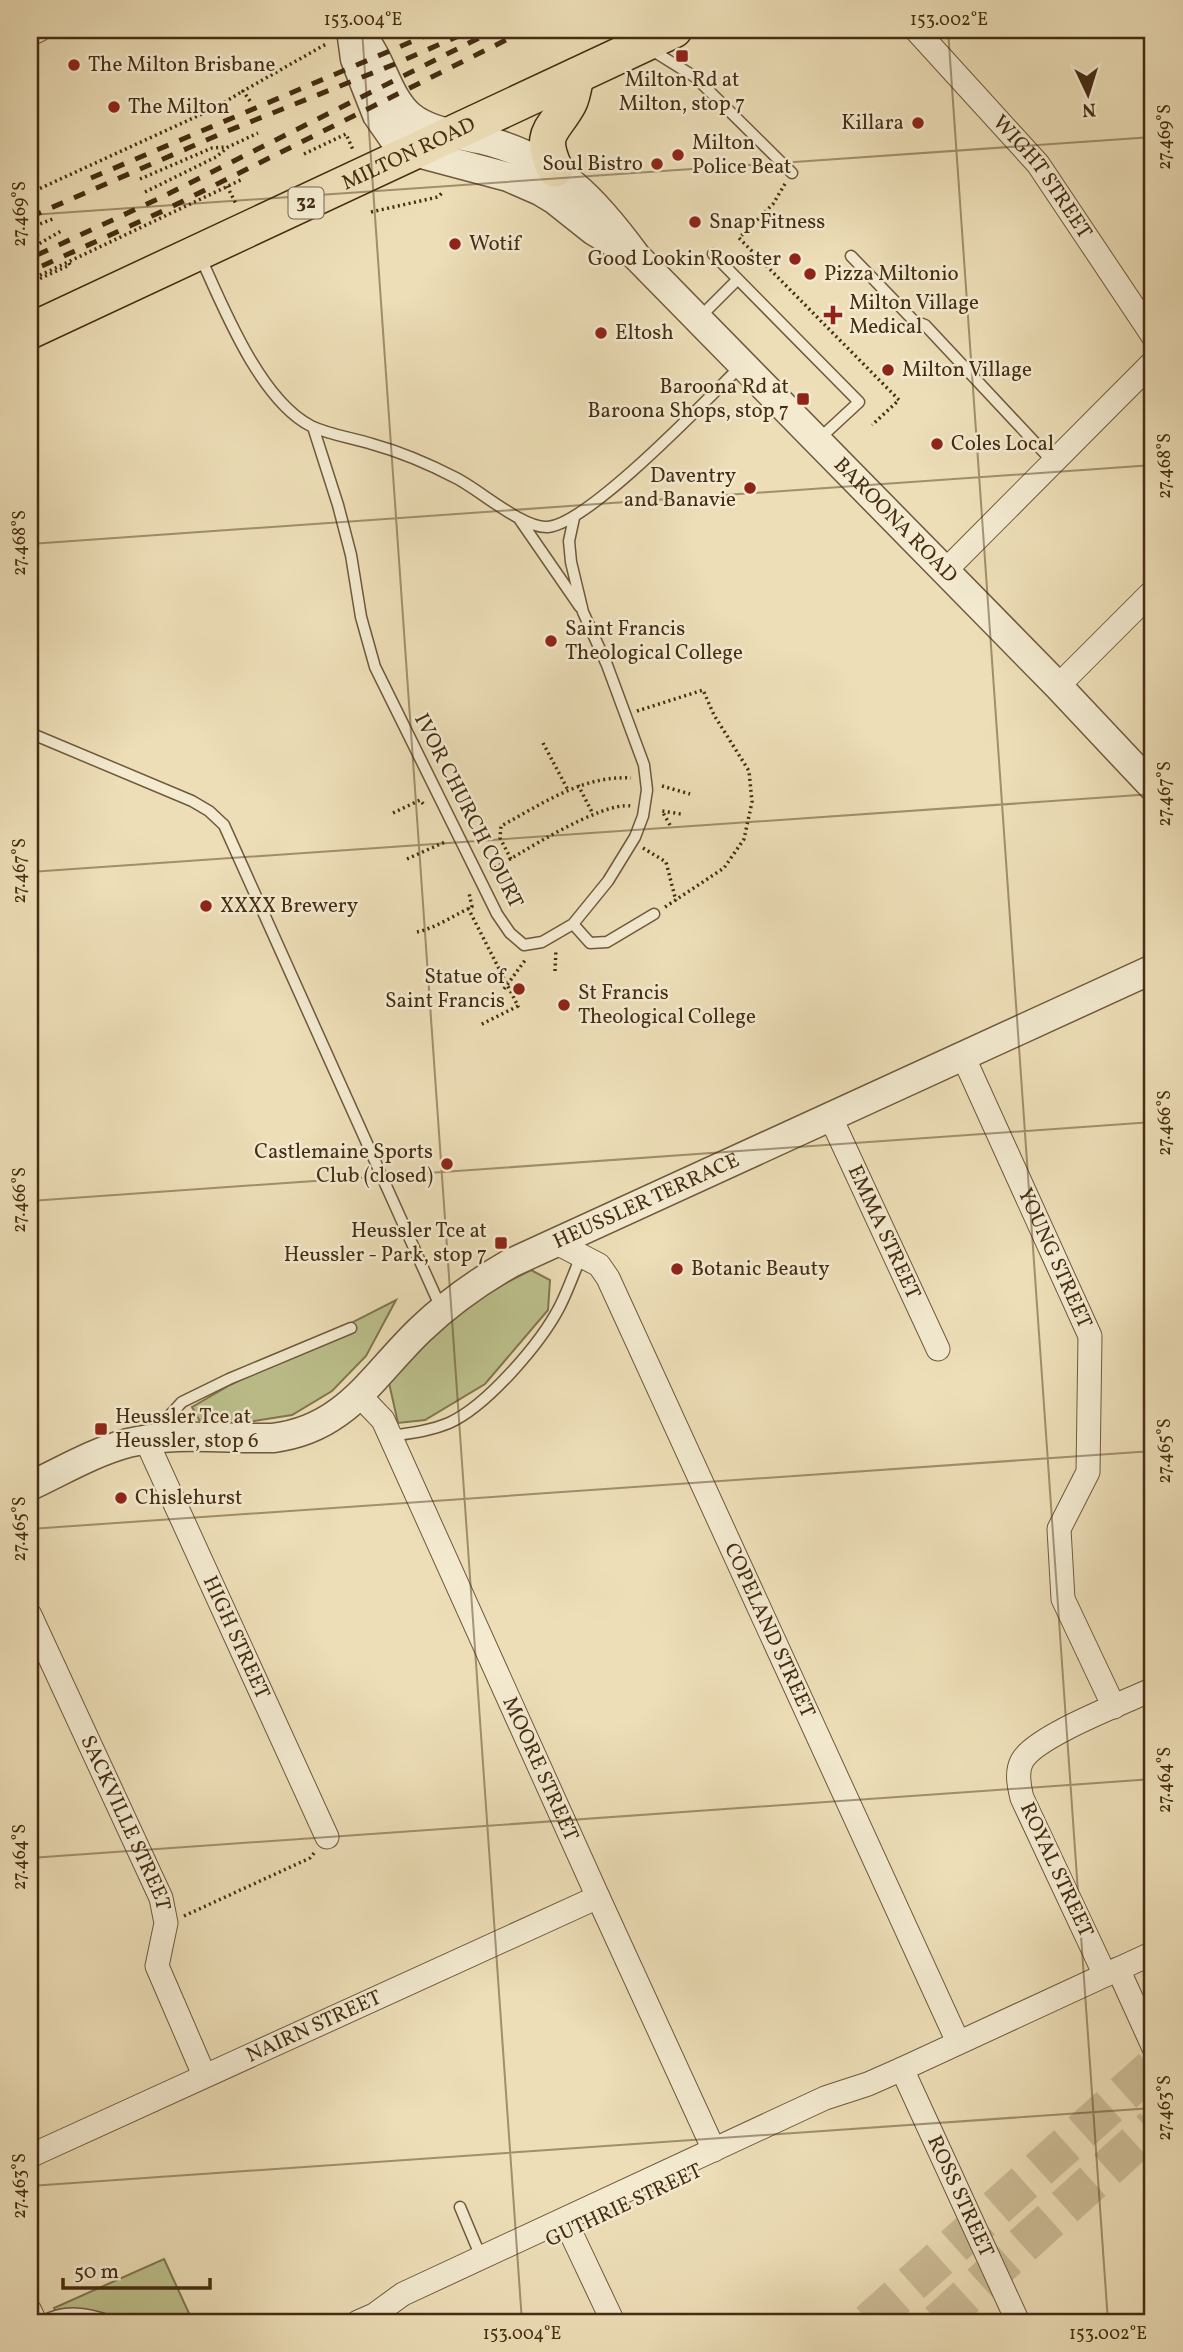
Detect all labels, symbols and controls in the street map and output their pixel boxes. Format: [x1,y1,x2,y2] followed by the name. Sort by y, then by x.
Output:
[324,8,402,33] text: 153.004°E
[910,8,988,33] text: 153.002°E
[674,48,690,64] marker: Milton Rd at Milton, stop 7
[88,51,275,80] place label: The Milton Brisbane
[66,57,82,73] marker: The Milton Brisbane
[1054,60,1124,130] north arrow
[619,66,745,119] place label: Milton Rd at Milton, stop 7
[128,93,230,122] place label: The Milton
[1081,96,1097,122] text: N
[106,99,122,115] marker: The Milton
[1153,104,1178,170] text: 27.469°S
[841,109,904,138] place label: Killara
[986,109,1099,245] street label: WIGHT STREET
[337,110,480,198] street label: MILTON ROAD
[910,115,926,131] marker: Killara
[692,129,791,182] place label: Milton Police Beat
[670,147,686,163] marker: Milton Police Beat
[542,150,643,179] place label: Soul Bistro
[649,156,665,172] marker: Soul Bistro
[8,181,33,247] text: 27.469°S
[288,188,324,218] road number: 32
[709,208,825,237] place label: Snap Fitness
[687,214,703,230] marker: Snap Fitness
[469,230,522,259] place label: Wotif
[447,236,463,252] marker: Wotif
[588,245,781,274] place label: Good Lookin Rooster
[787,251,803,267] marker: Good Lookin Rooster
[824,260,959,289] place label: Pizza Miltonio
[802,266,818,282] marker: Pizza Miltonio
[849,289,979,342] place label: Milton Village Medical
[823,305,843,325] marker: Milton Village Medical
[615,319,674,348] place label: Eltosh
[593,325,609,341] marker: Eltosh
[902,356,1032,385] place label: Milton Village
[880,362,896,378] marker: Milton Village
[587,373,789,426] place label: Baroona Rd at Baroona Shops, stop 7
[795,391,811,407] marker: Baroona Rd at Baroona Shops, stop 7
[951,430,1054,459] place label: Coles Local
[1153,433,1178,499] text: 27.468°S
[929,436,945,452] marker: Coles Local
[827,451,964,590] street label: BAROONA ROAD
[624,462,737,515] place label: Daventry and Banavie
[742,480,758,496] marker: Daventry and Banavie
[8,510,33,576] text: 27.468°S
[565,615,743,668] place label: Saint Francis Theological College
[543,633,559,649] marker: Saint Francis Theological College
[406,709,530,913] street label: IVOR CHURCH COURT
[1153,761,1178,827] text: 27.467°S
[8,838,33,904] text: 27.467°S
[220,892,359,921] place label: XXXX Brewery
[198,898,214,914] marker: XXXX Brewery
[385,963,507,1016] place label: Statue of Saint Francis
[578,979,756,1032] place label: St Francis Theological College
[511,981,527,997] marker: Statue of Saint Francis
[556,997,572,1013] marker: St Francis Theological College
[1153,1090,1178,1156] text: 27.466°S
[254,1138,433,1191] place label: Castlemaine Sports Club (closed)
[549,1146,744,1256] street label: HEUSSLER TERRACE
[439,1156,455,1172] marker: Castlemaine Sports Club (closed)
[840,1160,927,1304] street label: EMMA STREET
[8,1167,33,1233] text: 27.466°S
[1010,1183,1099,1333] street label: YOUNG STREET
[284,1217,487,1270] place label: Heussler Tce at Heussler - Park, stop 7
[493,1235,509,1251] marker: Heussler Tce at Heussler - Park, stop 7
[691,1255,830,1284] place label: Botanic Beauty
[669,1261,685,1277] marker: Botanic Beauty
[115,1403,259,1456] place label: Heussler Tce at Heussler, stop 6
[1153,1418,1178,1484] text: 27.465°S
[93,1421,109,1437] marker: Heussler Tce at Heussler, stop 6
[135,1484,242,1513] place label: Chislehurst
[113,1490,129,1506] marker: Chislehurst
[8,1496,33,1562] text: 27.465°S
[717,1538,822,1722] street label: COPELAND STREET
[195,1571,277,1704] street label: HIGH STREET
[495,1692,585,1846] street label: MOORE STREET
[73,1731,178,1913] street label: SACKVILLE STREET
[1153,1747,1178,1813] text: 27.464°S
[1012,1798,1100,1942] street label: ROYAL STREET
[8,1824,33,1890] text: 27.464°S
[242,1983,386,2070] street label: NAIRN STREET
[1153,2075,1178,2141] text: 27.463°S
[920,2131,1001,2262] street label: ROSS STREET
[8,2153,33,2219] text: 27.463°S
[541,2157,707,2255] street label: GUTHRIE STREET
[63,2247,210,2291] scale bar
[74,2258,119,2287] text: 50 m
[483,2322,561,2347] text: 153.004°E
[1069,2322,1147,2347] text: 153.002°E

